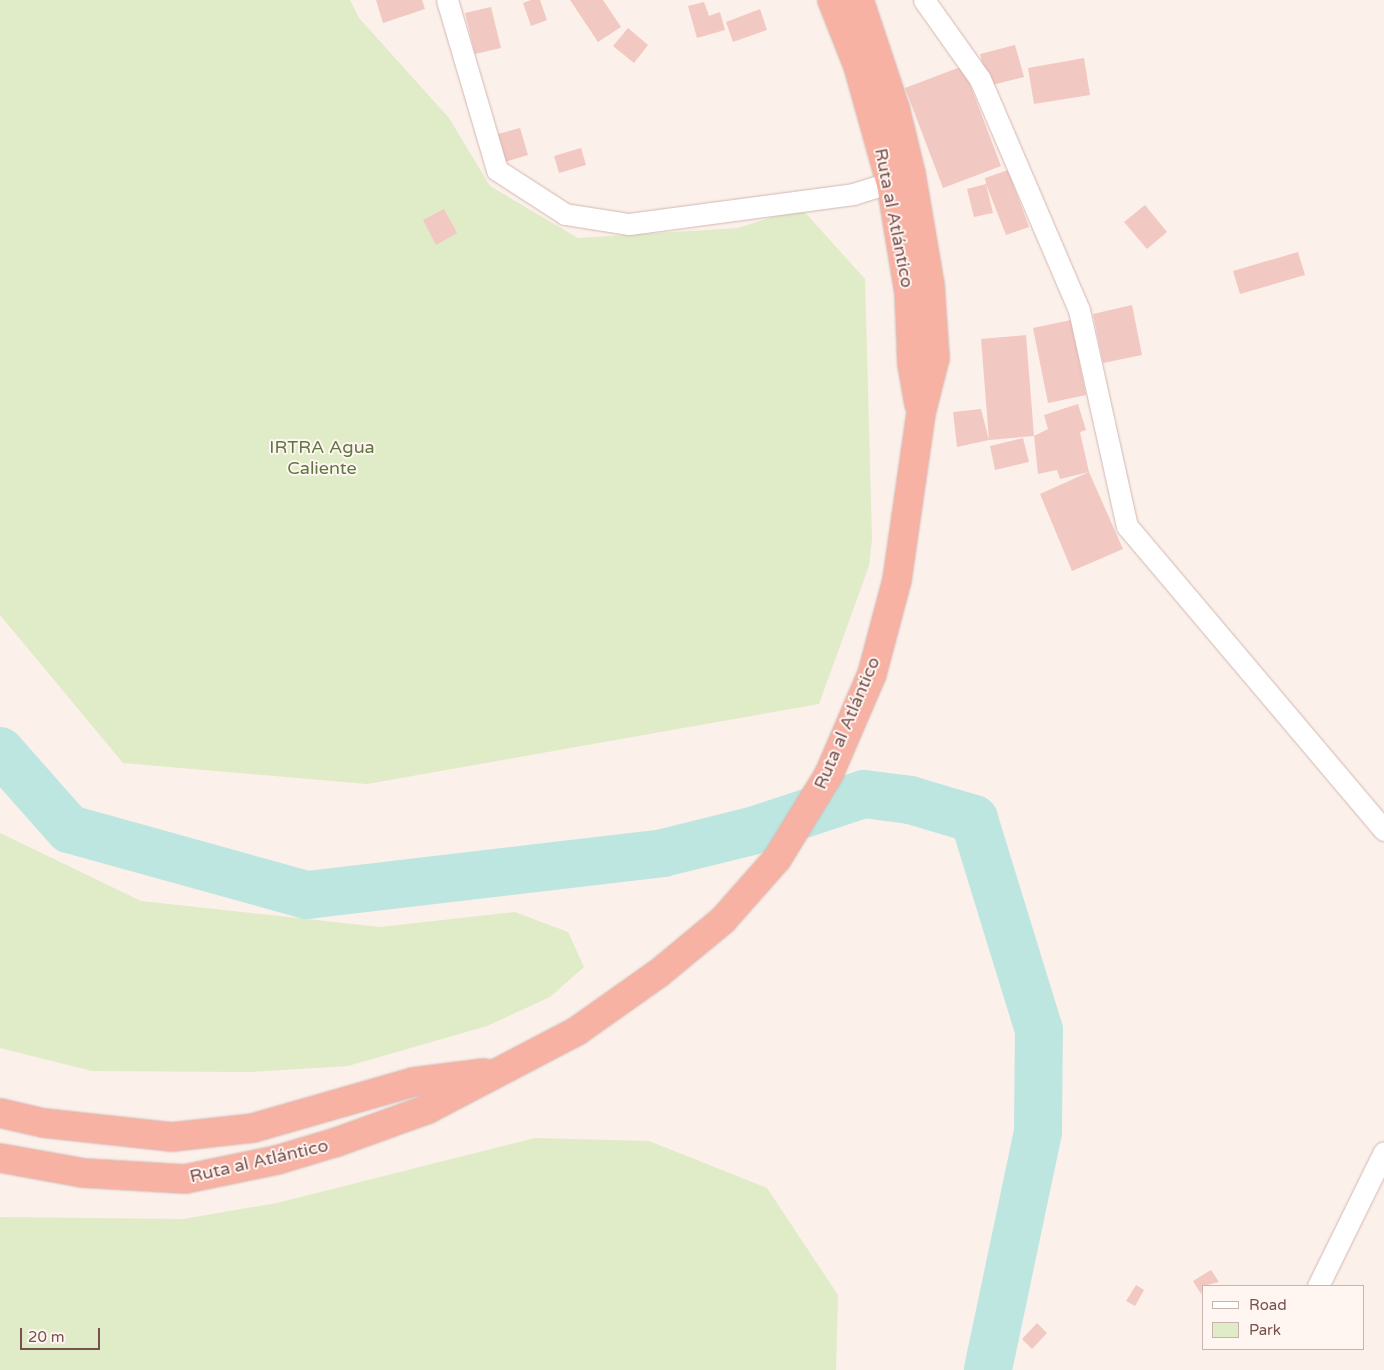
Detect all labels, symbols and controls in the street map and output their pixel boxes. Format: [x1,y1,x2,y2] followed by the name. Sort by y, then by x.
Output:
[870,146,918,290] street label: Ruta al Atlántico
[269,437,375,479] park label: IRTRA Agua Caliente
[809,654,885,792] street label: Ruta al Atlántico
[187,1135,331,1187] street label: Ruta al Atlántico
[1202,1285,1364,1350] legend
[1249,1296,1287,1314] text: Road
[22,1318,102,1350] scale bar
[1249,1321,1281,1339] text: Park
[28,1328,65,1346] text: 20 m

